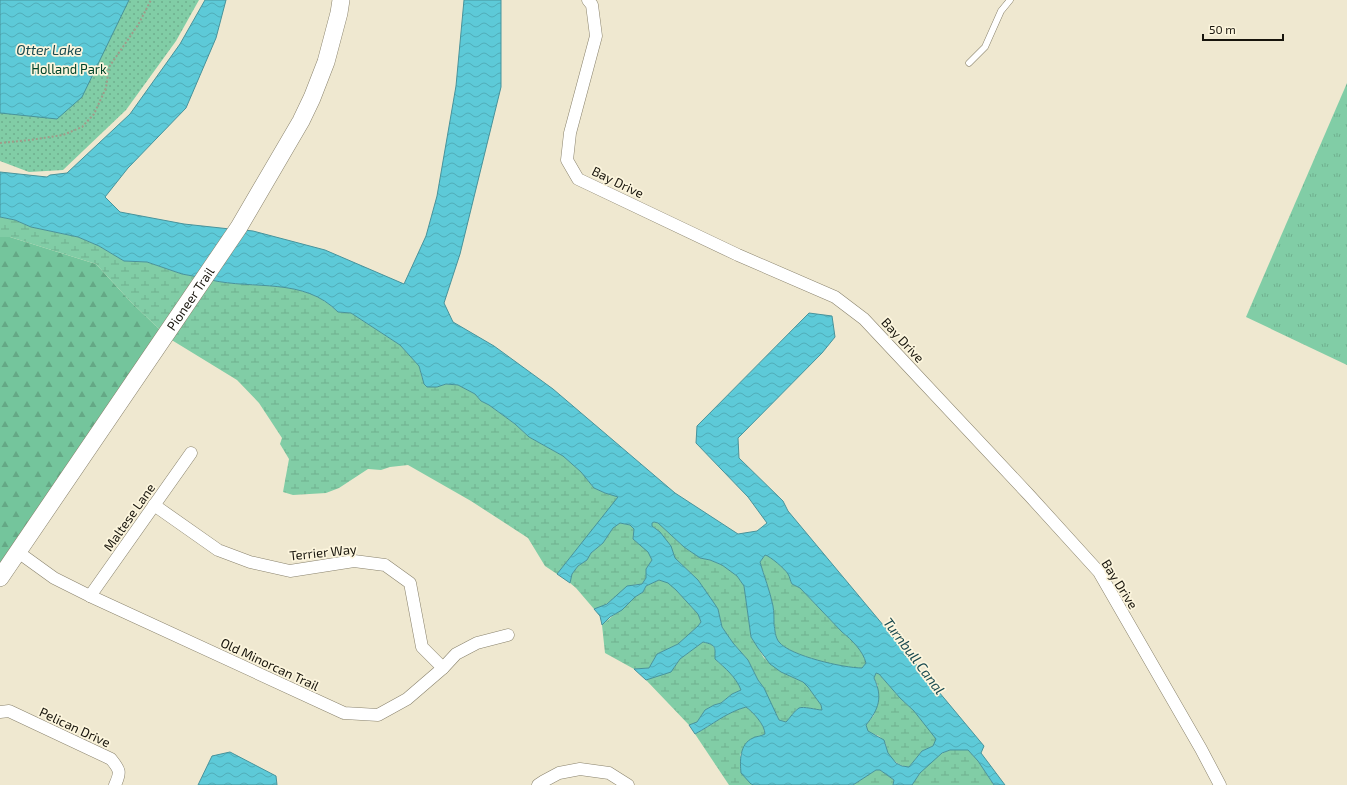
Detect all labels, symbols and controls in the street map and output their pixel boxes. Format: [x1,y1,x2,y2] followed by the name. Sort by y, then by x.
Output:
[1203,16,1283,42] scale bar
[1209,22,1236,36] text: 50 m
[16,41,82,58] water label: Otter Lake
[31,61,107,77] park label: Holland Park
[590,163,646,201] street label: Bay Drive
[163,264,218,333] street label: Pioneer Trail
[878,314,928,366] street label: Bay Drive
[100,480,158,554] street label: Maltese Lane
[289,541,358,563] street label: Terrier Way
[1098,556,1142,612] street label: Bay Drive
[880,614,949,697] water label: Turnbull Canal
[218,634,322,694] street label: Old Minorcan Trail
[37,704,113,750] street label: Pelican Drive

